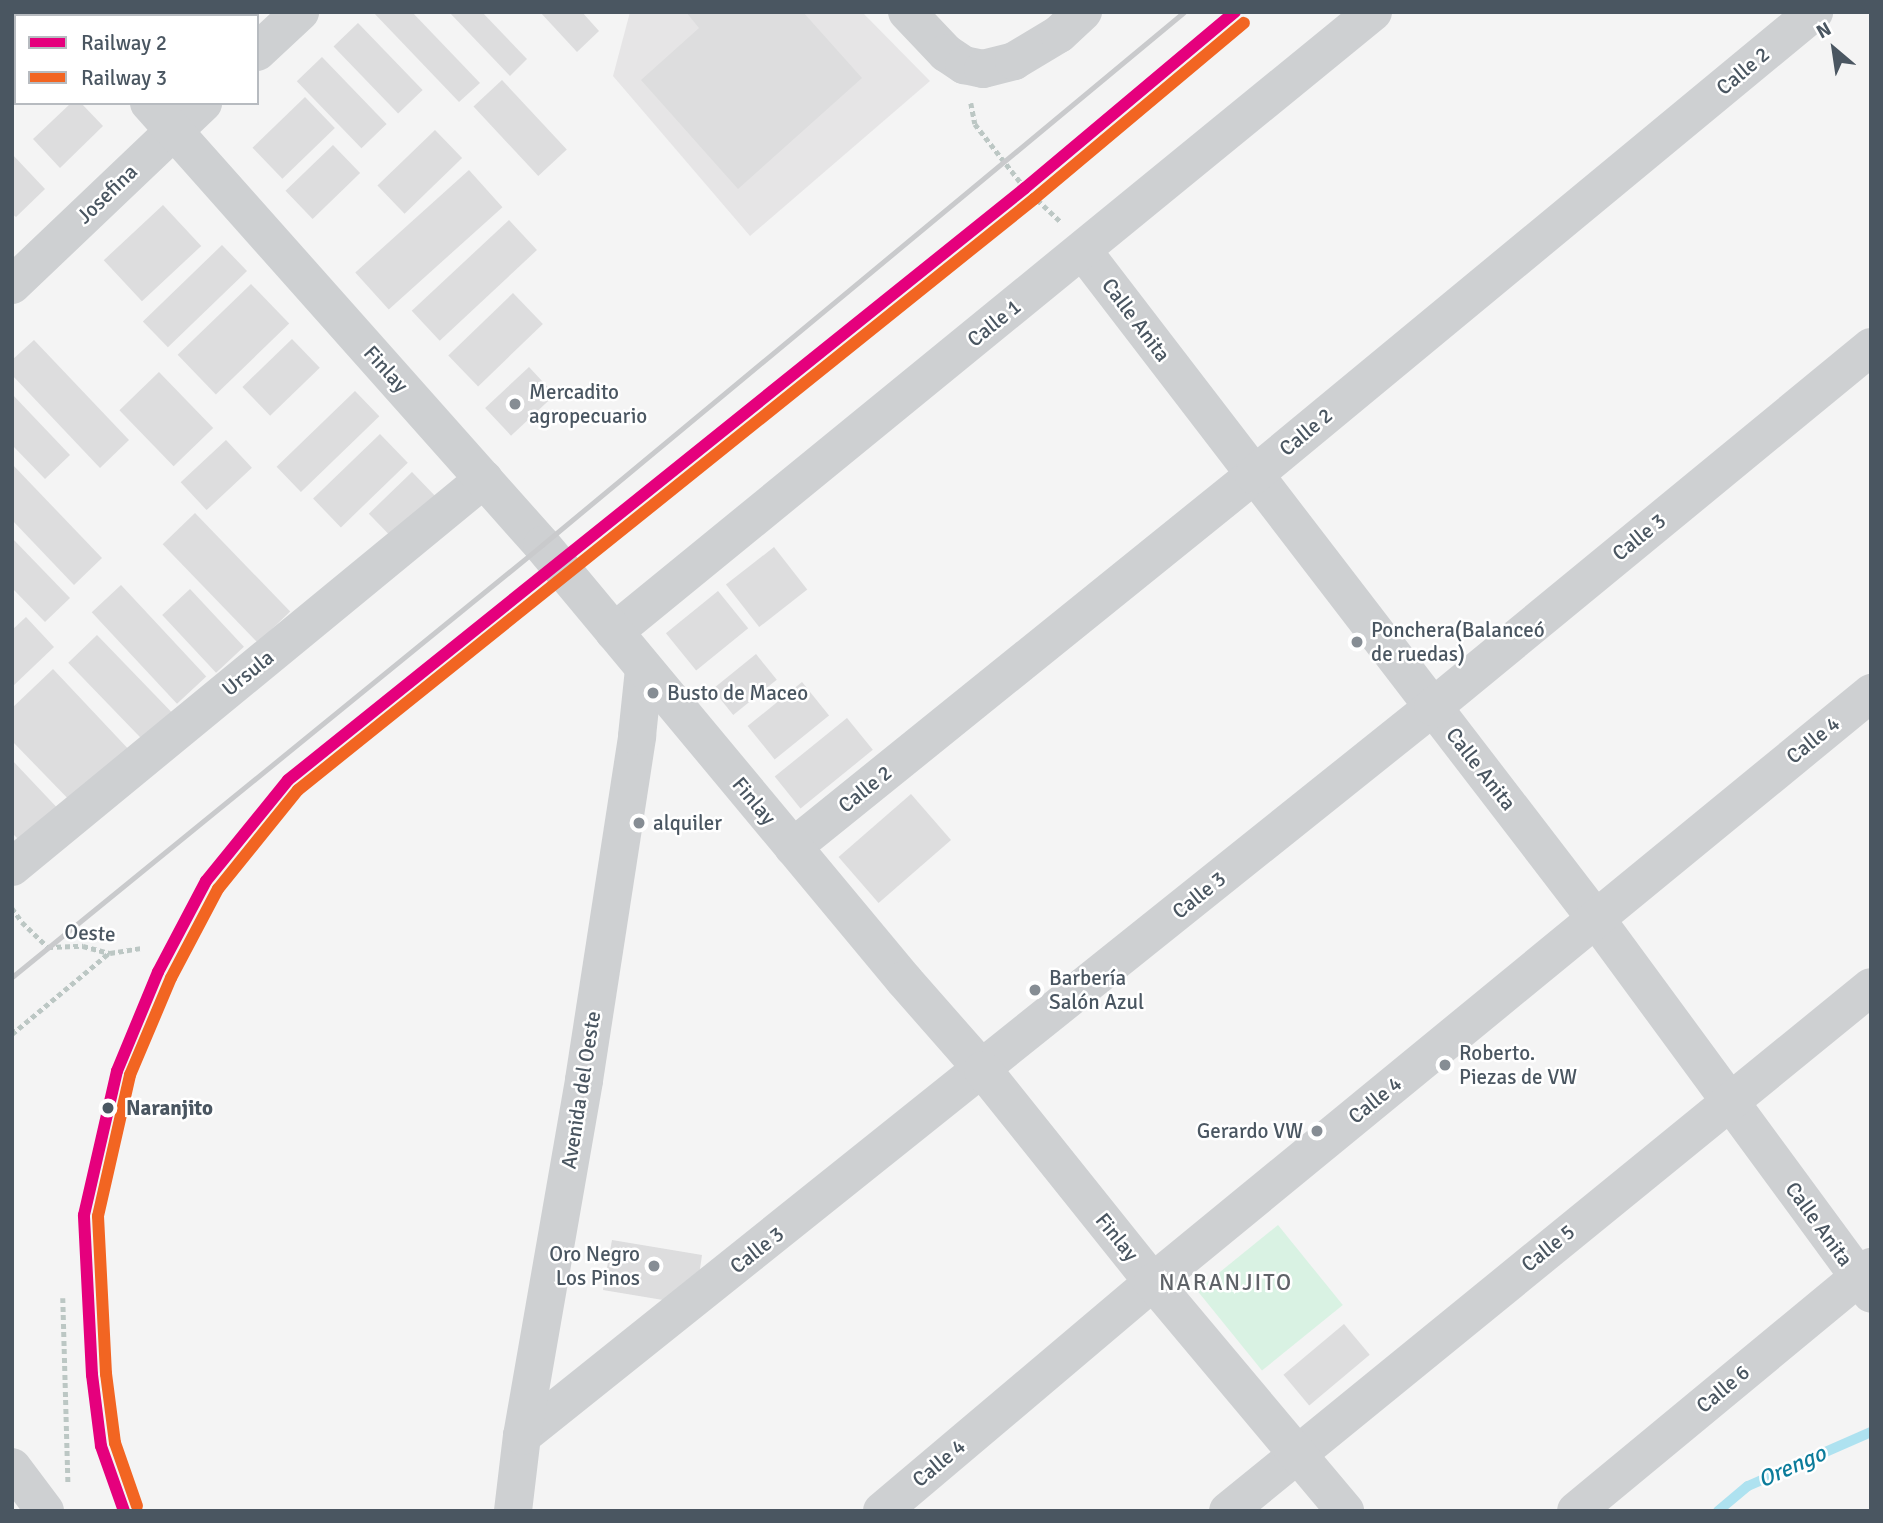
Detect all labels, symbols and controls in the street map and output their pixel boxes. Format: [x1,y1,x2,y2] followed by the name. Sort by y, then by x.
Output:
[14,14,259,105] legend
[1799,14,1869,84] north arrow
[1812,17,1835,44] text: N
[81,30,167,56] text: Railway 2
[1711,42,1775,100] street label: Calle 2
[81,65,167,91] text: Railway 3
[72,159,142,229] street label: Josefina
[1096,273,1176,367] street label: Calle Anita
[962,294,1026,352] street label: Calle 1
[358,340,414,398] street label: Finlay
[529,379,647,429] place label: Mercadito agropecuario
[507,396,523,412] marker: Mercadito agropecuario
[1274,403,1338,461] street label: Calle 2
[1607,508,1671,566] street label: Calle 3
[1371,617,1545,667] place label: Ponchera(Balanceó de ruedas)
[1349,634,1365,650] marker: Ponchera(Balanceó de ruedas)
[217,645,279,701] street label: Ursula
[667,680,808,706] place label: Busto de Maceo
[645,685,661,701] marker: Busto de Maceo
[1781,711,1845,769] street label: Calle 4
[1441,723,1521,815] street label: Calle Anita
[833,760,897,818] street label: Calle 2
[727,772,781,830] street label: Finlay
[653,810,722,836] place label: alquiler
[631,815,647,831] marker: alquiler
[1167,866,1231,924] street label: Calle 3
[64,919,116,947] street label: Oeste
[1049,965,1144,1015] place label: Barbería Salón Azul
[1027,982,1043,998] marker: Barbería Salón Azul
[556,1009,606,1171] street label: Avenida del Oeste
[1459,1040,1577,1090] place label: Roberto. Piezas de VW
[1437,1057,1453,1073] marker: Roberto. Piezas de VW
[1343,1071,1407,1129] street label: Calle 4
[126,1095,213,1121] place label: Naranjito
[96,1096,120,1120] marker: Naranjito
[1197,1118,1303,1144] place label: Gerardo VW
[1309,1123,1325,1139] marker: Gerardo VW
[1780,1177,1858,1271] street label: Calle Anita
[1090,1208,1144,1266] street label: Finlay
[1516,1219,1580,1277] street label: Calle 5
[725,1221,789,1279] street label: Calle 3
[549,1241,640,1291] place label: Oro Negro Los Pinos
[646,1258,662,1274] marker: Oro Negro Los Pinos
[1160,1269,1292,1297] district label: NARANJITO
[1691,1360,1755,1418] street label: Calle 6
[907,1434,971,1492] street label: Calle 4
[1754,1440,1830,1494] water label: Orengo

